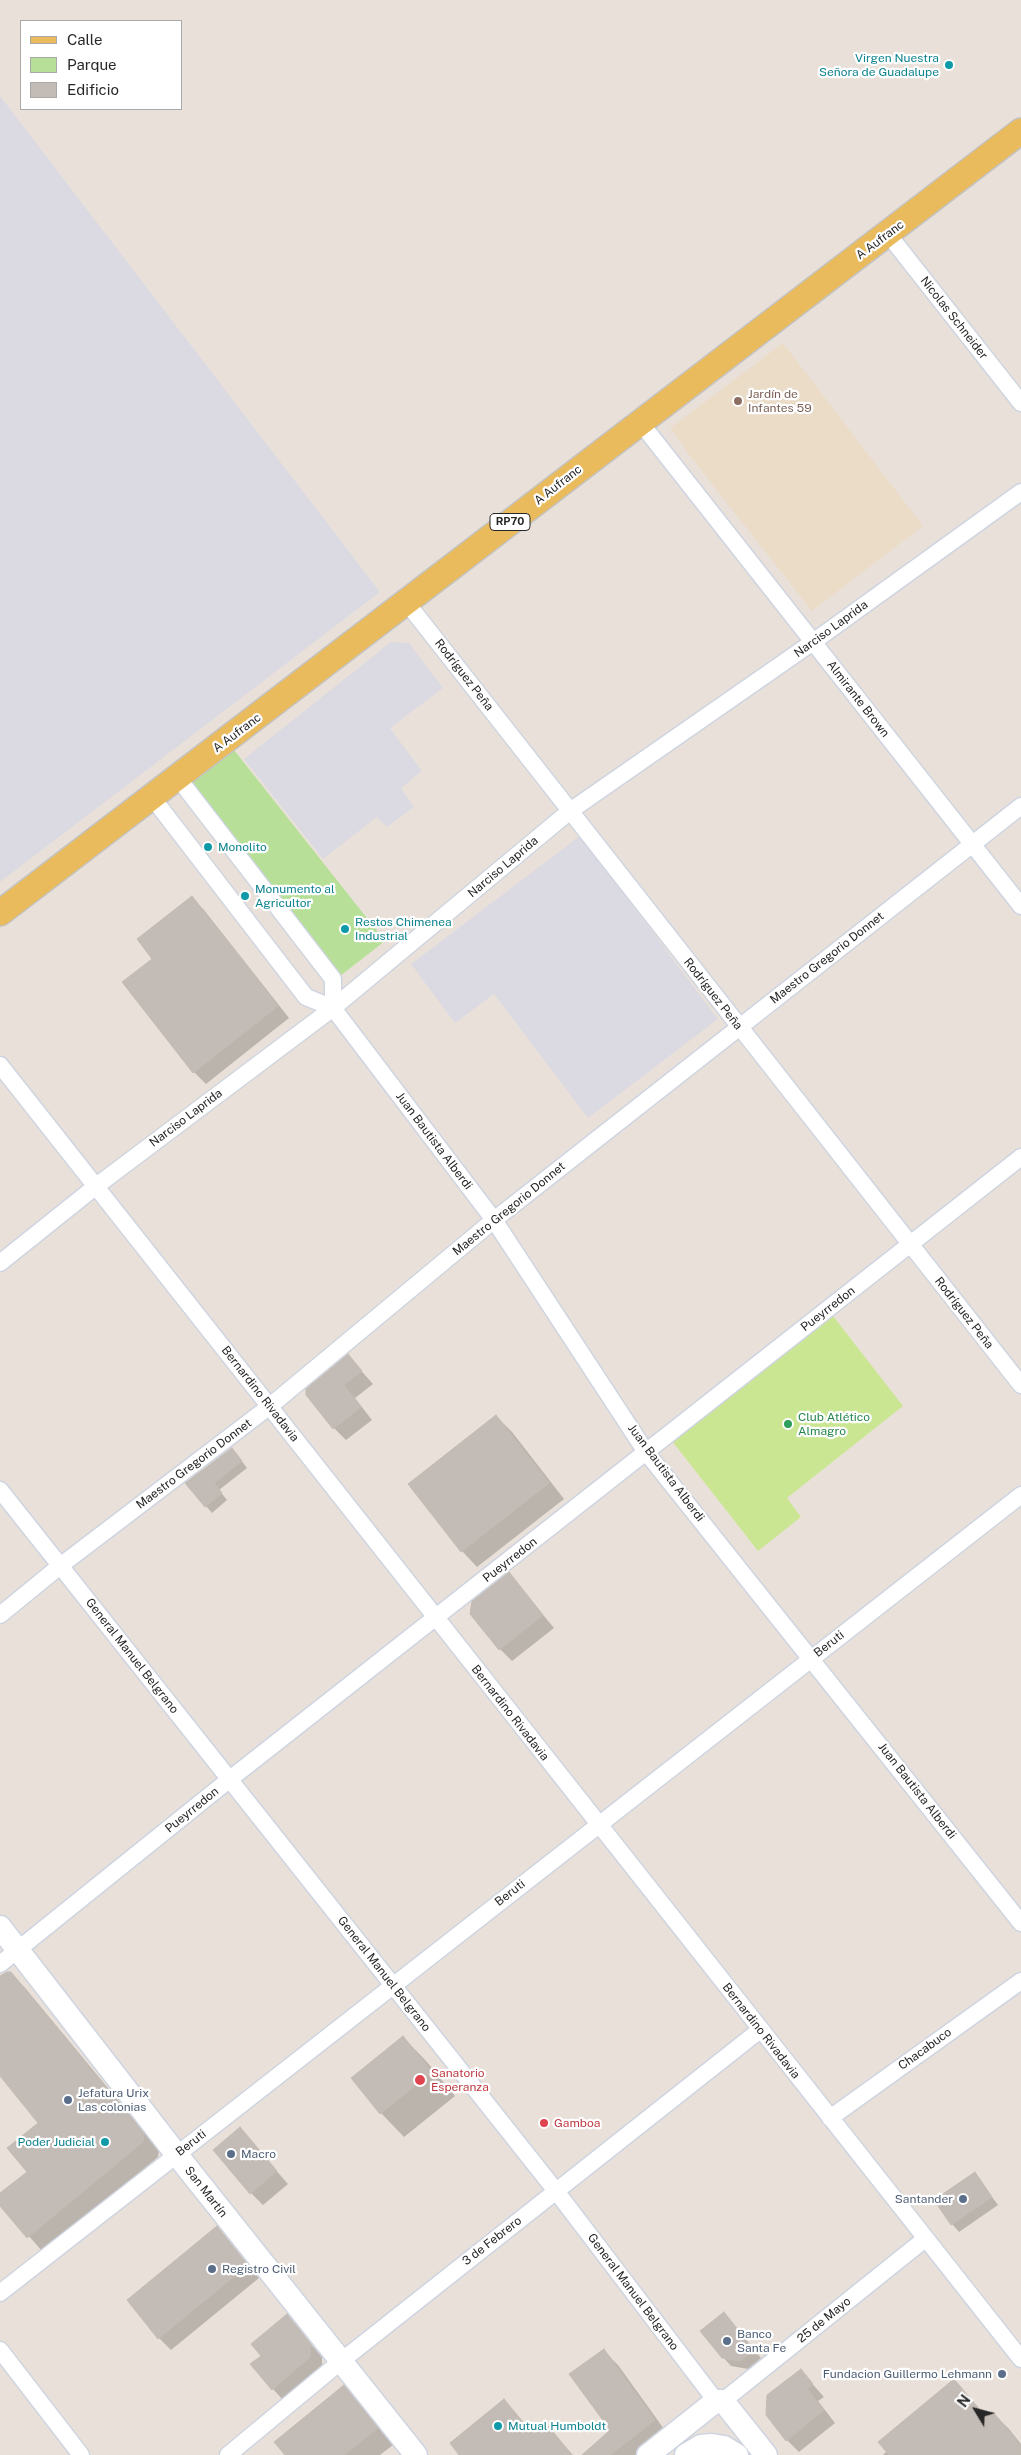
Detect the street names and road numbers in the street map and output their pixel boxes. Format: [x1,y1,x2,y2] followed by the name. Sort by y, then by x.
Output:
[853,217,907,263] street label: A Aufranc
[917,274,991,362] street label: Nicolas Schneider
[531,462,585,508] street label: A Aufranc
[490,514,530,530] road number: RP70
[791,597,871,661] street label: Narciso Laprida
[432,636,496,714] street label: Rodríguez Peña
[824,658,892,740] street label: Almirante Brown
[210,710,264,756] street label: A Aufranc
[465,833,541,901] street label: Narciso Laprida
[767,909,887,1007] street label: Maestro Gregorio Donnet
[681,955,745,1033] street label: Rodríguez Peña
[147,1086,225,1150] street label: Narciso Laprida
[393,1089,475,1193] street label: Juan Bautista Alberdi
[450,1159,568,1259] street label: Maestro Gregorio Donnet
[932,1274,996,1352] street label: Rodríguez Peña
[798,1283,858,1335] street label: Pueyrredon
[218,1343,302,1445] street label: Bernardino Rivadavia
[134,1416,254,1512] street label: Maestro Gregorio Donnet
[625,1421,707,1525] street label: Juan Bautista Alberdi
[480,1534,540,1586] street label: Pueyrredon
[82,1595,182,1717] street label: General Manuel Belgrano
[811,1628,847,1660] street label: Beruti
[468,1662,552,1764] street label: Bernardino Rivadavia
[875,1740,959,1842] street label: Juan Bautista Alberdi
[162,1784,222,1836] street label: Pueyrredon
[492,1877,528,1909] street label: Beruti
[334,1913,434,2035] street label: General Manuel Belgrano
[719,1980,803,2082] street label: Bernardino Rivadavia
[896,2025,954,2073] street label: Chacabuco
[173,2127,209,2159] street label: Beruti
[182,2164,230,2220] street label: San Martín
[460,2213,524,2269] street label: 3 de Febrero
[584,2231,682,2353] street label: General Manuel Belgrano
[794,2294,854,2346] street label: 25 de Mayo

